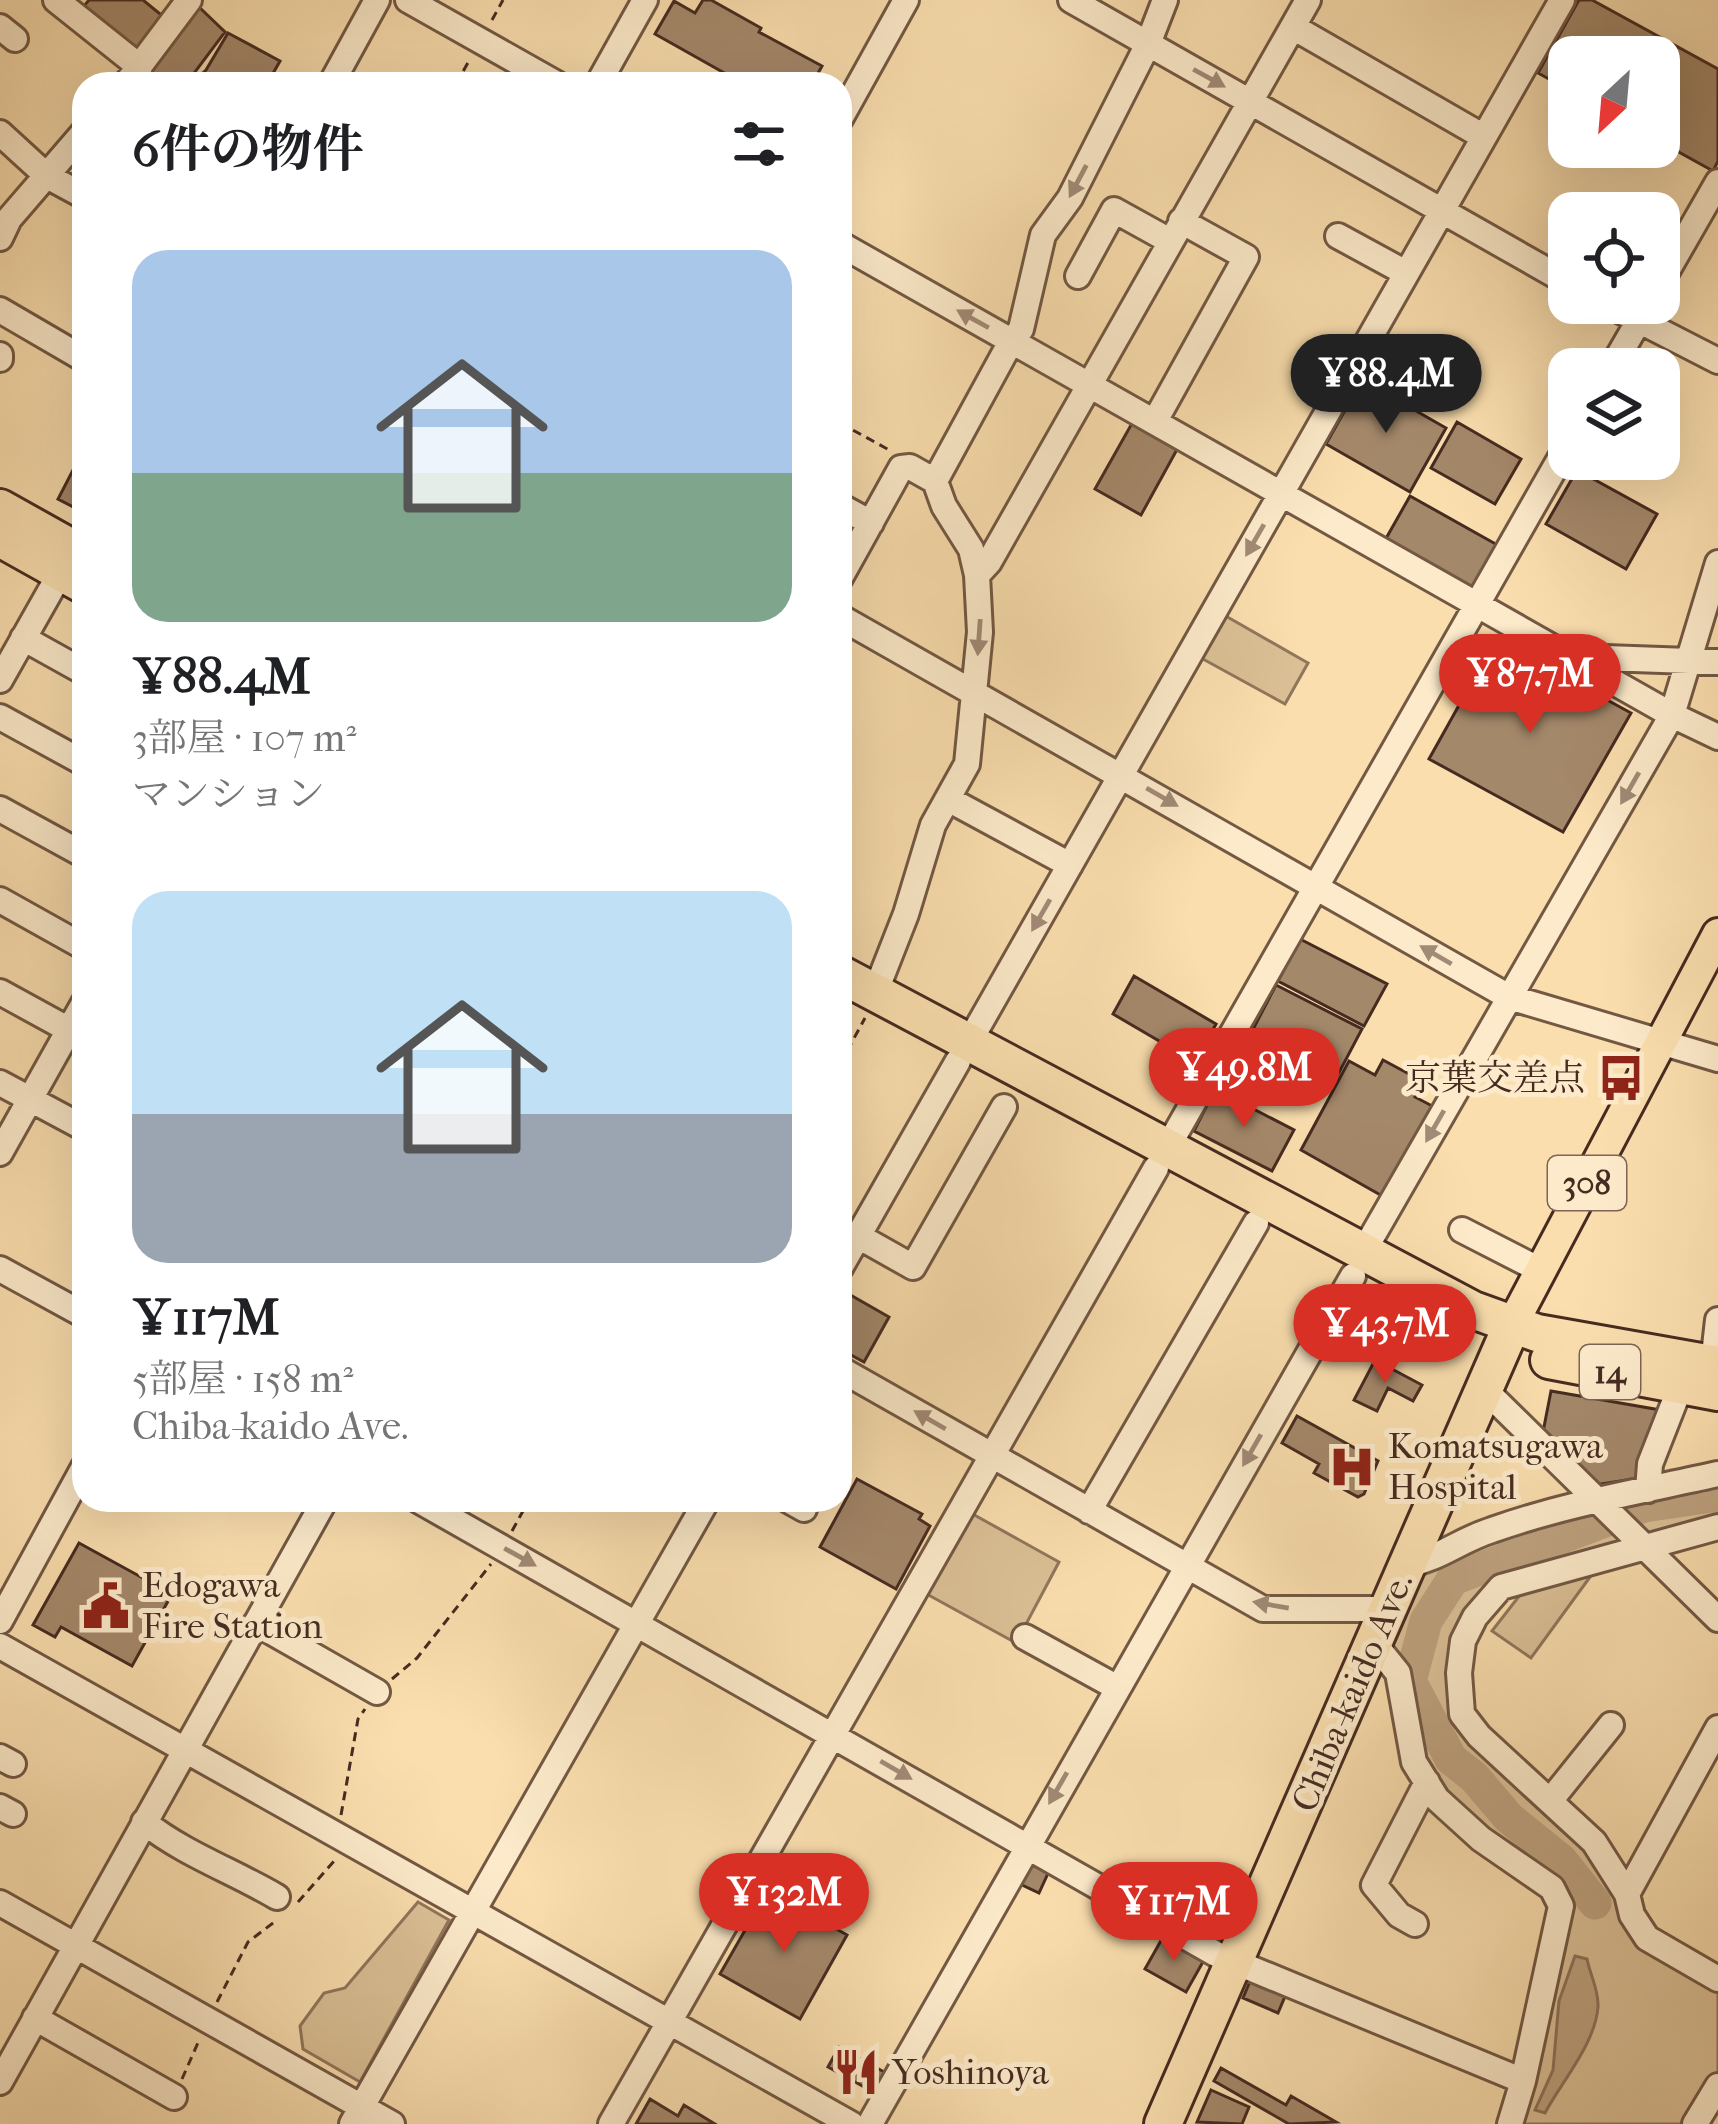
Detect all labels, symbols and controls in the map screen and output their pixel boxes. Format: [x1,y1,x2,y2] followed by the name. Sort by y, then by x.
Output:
[1548,36,1680,168] north arrow
[1548,36,1680,480] map controls
[1192,67,1227,88] one-way arrow
[726,111,792,177] icon: filters
[132,119,364,179] text: 6件の物件
[1068,164,1089,198] one-way arrow
[1548,192,1680,324] button: locate
[957,310,990,331] one-way arrow
[354,328,570,544] icon: home
[1288,334,1484,436] pin: ¥88.4M
[1548,348,1680,480] button: layers
[1318,350,1454,396] text: ¥88.4M
[1245,523,1266,557] one-way arrow
[969,619,988,657] one-way arrow
[1432,634,1628,736] pin: ¥87.7M
[132,646,311,706] text: ¥88.4M
[1466,650,1594,696] text: ¥87.7M
[132,715,356,761] text: 3部屋 · 107 m²
[132,771,325,817] text: マンション
[1620,771,1641,805] one-way arrow
[1145,786,1179,807] one-way arrow
[1031,898,1052,933] one-way arrow
[1419,945,1454,966] one-way arrow
[354,969,570,1185] icon: home
[1146,1028,1342,1130] pin: ¥49.8M
[1176,1044,1312,1090] text: ¥49.8M
[1596,1053,1646,1103] bus stop icon: 京葉交差点
[1405,1057,1585,1099] place label: 京葉交差点
[1426,1109,1447,1143] one-way arrow
[1548,1156,1626,1210] road number: 308
[1287,1284,1483,1386] pin: ¥43.7M
[132,1287,279,1347] text: ¥117M
[1320,1300,1450,1346] text: ¥43.7M
[1580,1345,1640,1399] road number: 14
[132,1356,353,1402] text: 5部屋 · 158 m²
[132,1403,409,1449] text: Chiba-kaido Ave.
[913,1411,947,1432] one-way arrow
[1388,1425,1603,1508] place label: Komatsugawa Hospital
[1243,1433,1264,1467] one-way arrow
[1327,1442,1377,1492] hospital icon: Komatsugawa Hospital
[502,1546,537,1567] one-way arrow
[142,1564,323,1647] place label: Edogawa Fire Station
[1283,1566,1421,1818] street label: Chiba-kaido Ave.
[81,1581,131,1631] public building icon: Edogawa Fire Station
[1252,1595,1289,1614] one-way arrow
[879,1758,913,1779] one-way arrow
[1048,1771,1069,1806] one-way arrow
[700,1853,868,1955] pin: ¥132M
[1090,1862,1258,1964] pin: ¥117M
[726,1869,842,1915] text: ¥132M
[1118,1878,1230,1924] text: ¥117M
[831,2047,881,2097] restaurant icon: Yoshinoya
[891,2051,1049,2093] place label: Yoshinoya

